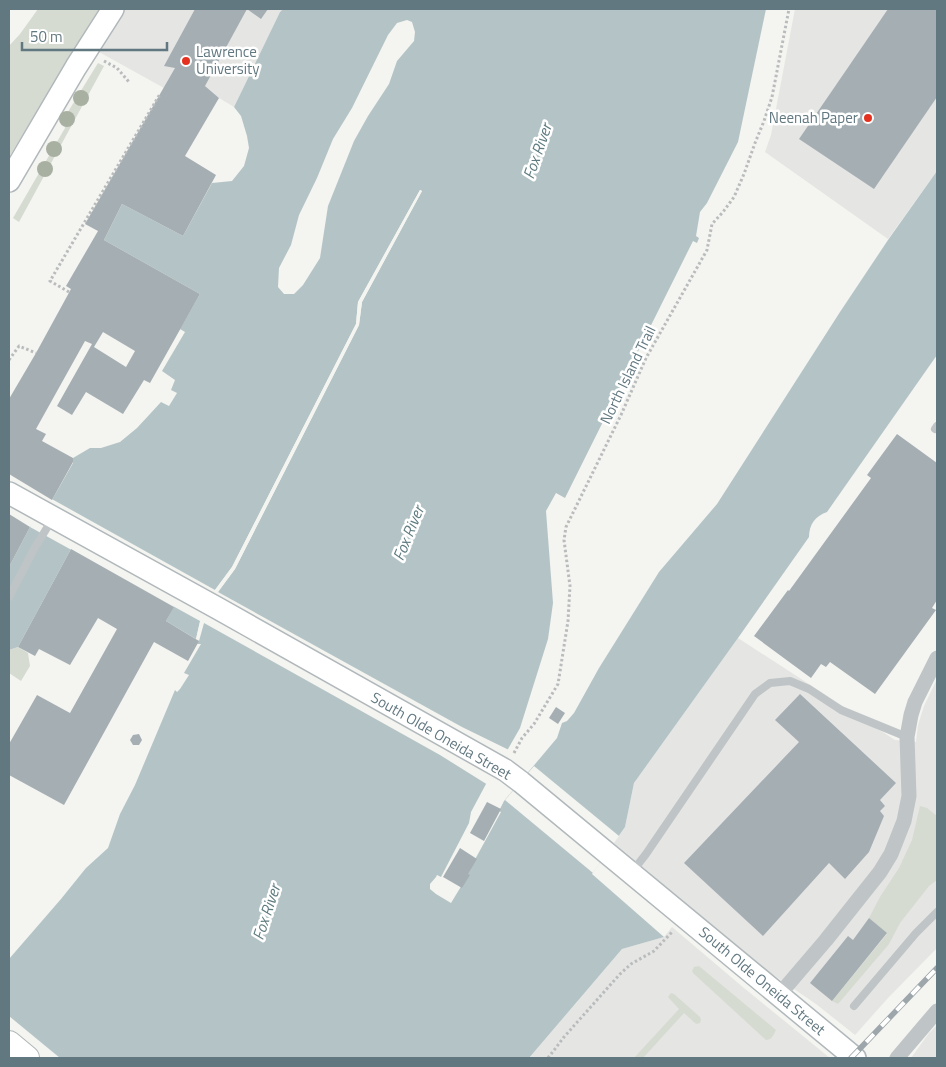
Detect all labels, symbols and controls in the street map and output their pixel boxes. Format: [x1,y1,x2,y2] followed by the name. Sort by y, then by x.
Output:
[22,20,168,52] scale bar
[30,25,63,48] text: 50 m
[196,40,260,80] place label: Lawrence University
[180,55,192,67] marker: Lawrence University
[769,106,858,129] place label: Neenah Paper
[862,112,874,124] marker: Neenah Paper
[516,118,558,182] water label: Fox River
[594,322,661,428] street label: North Island Trail
[386,500,431,564] water label: Fox River
[367,686,517,786] street label: South Olde Oneida Street
[246,879,287,943] water label: Fox River
[694,921,831,1041] street label: South Olde Oneida Street

